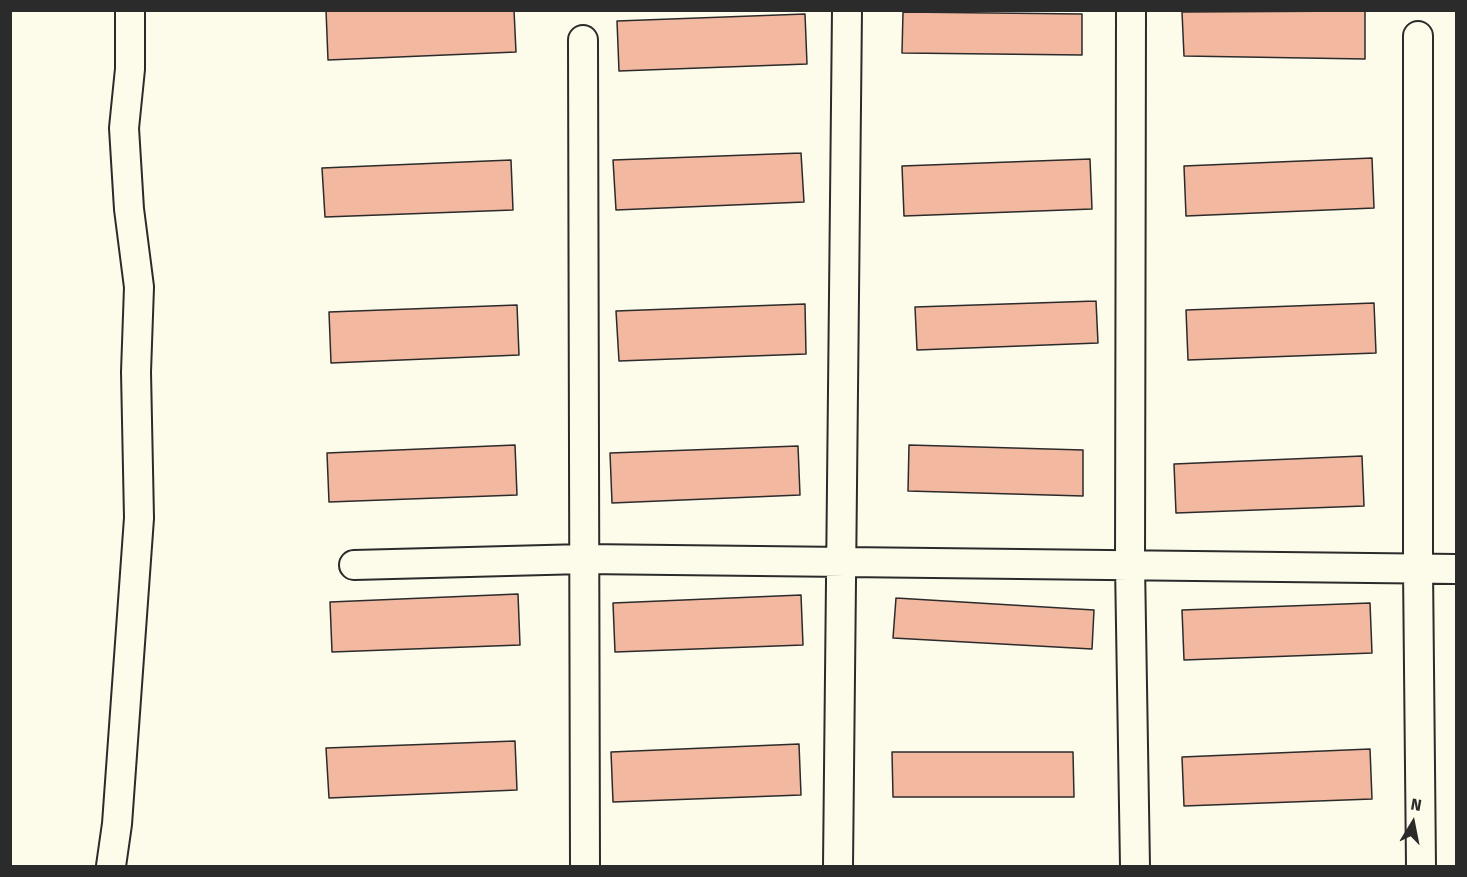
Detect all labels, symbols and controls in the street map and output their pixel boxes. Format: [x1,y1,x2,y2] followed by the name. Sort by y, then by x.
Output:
[1383,793,1443,853] north arrow
[1409,795,1423,815] text: N

